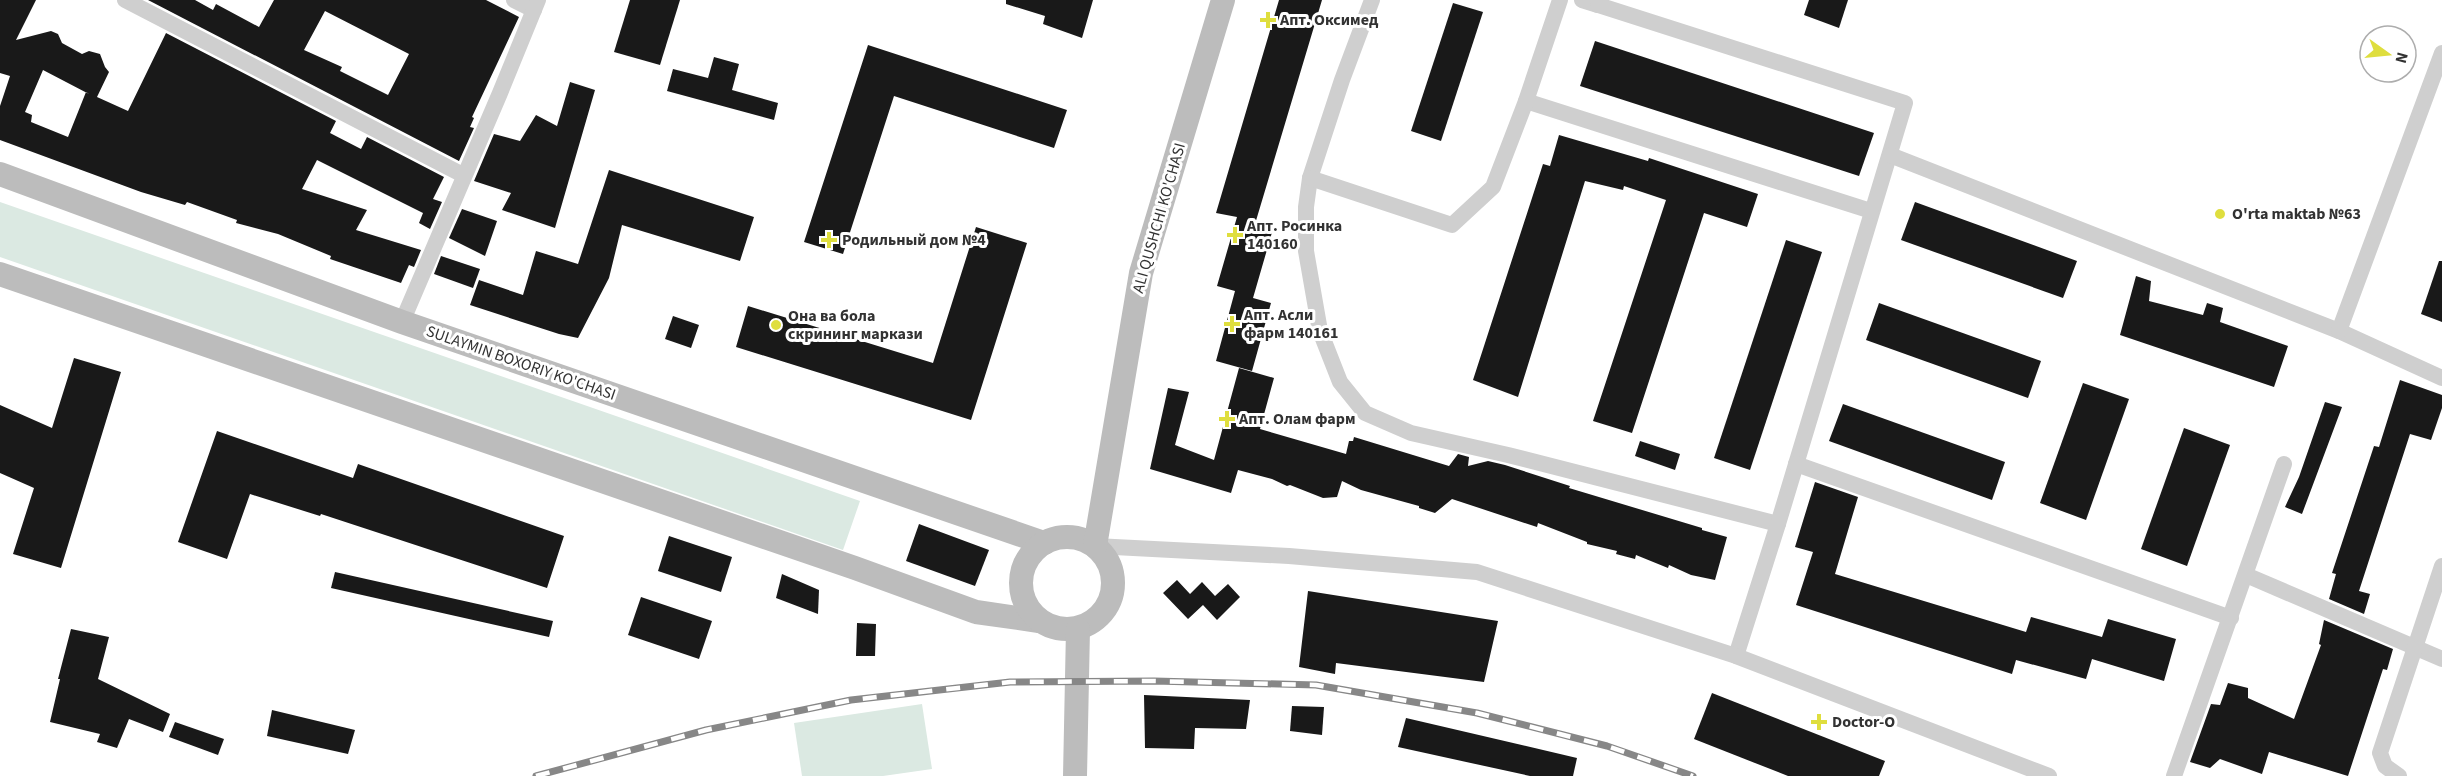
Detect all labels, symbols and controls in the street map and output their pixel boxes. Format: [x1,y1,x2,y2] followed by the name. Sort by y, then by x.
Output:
[1279,9,1379,31] place label: Апт. Оксимед
[1261,13,1275,27] marker: Апт. Оксимед
[2358,24,2418,84] north arrow
[2390,50,2414,66] text: N
[1127,140,1191,296] street label: ALI QUSHCHI KO'CHASI
[2232,203,2361,225] place label: O'rta maktab №63
[2213,207,2227,221] marker: O'rta maktab №63
[1246,215,1342,255] place label: Апт. Росинка 140160
[1228,228,1242,242] marker: Апт. Росинка 140160
[842,229,986,251] place label: Родильный дом №4
[820,231,838,249] marker: Родильный дом №4
[1243,304,1338,344] place label: Апт. Асли фарм 140161
[788,305,923,345] place label: Она ва бола скрининг маркази
[1225,317,1239,331] marker: Апт. Асли фарм 140161
[769,318,783,332] marker: Она ва бола скрининг маркази
[423,320,619,406] street label: SULAYMIN BOXORIY KO'CHASI
[1238,408,1356,430] place label: Апт. Олам фарм
[1220,412,1234,426] marker: Апт. Олам фарм
[1832,711,1895,733] place label: Doctor-O
[1810,713,1828,731] marker: Doctor-O

